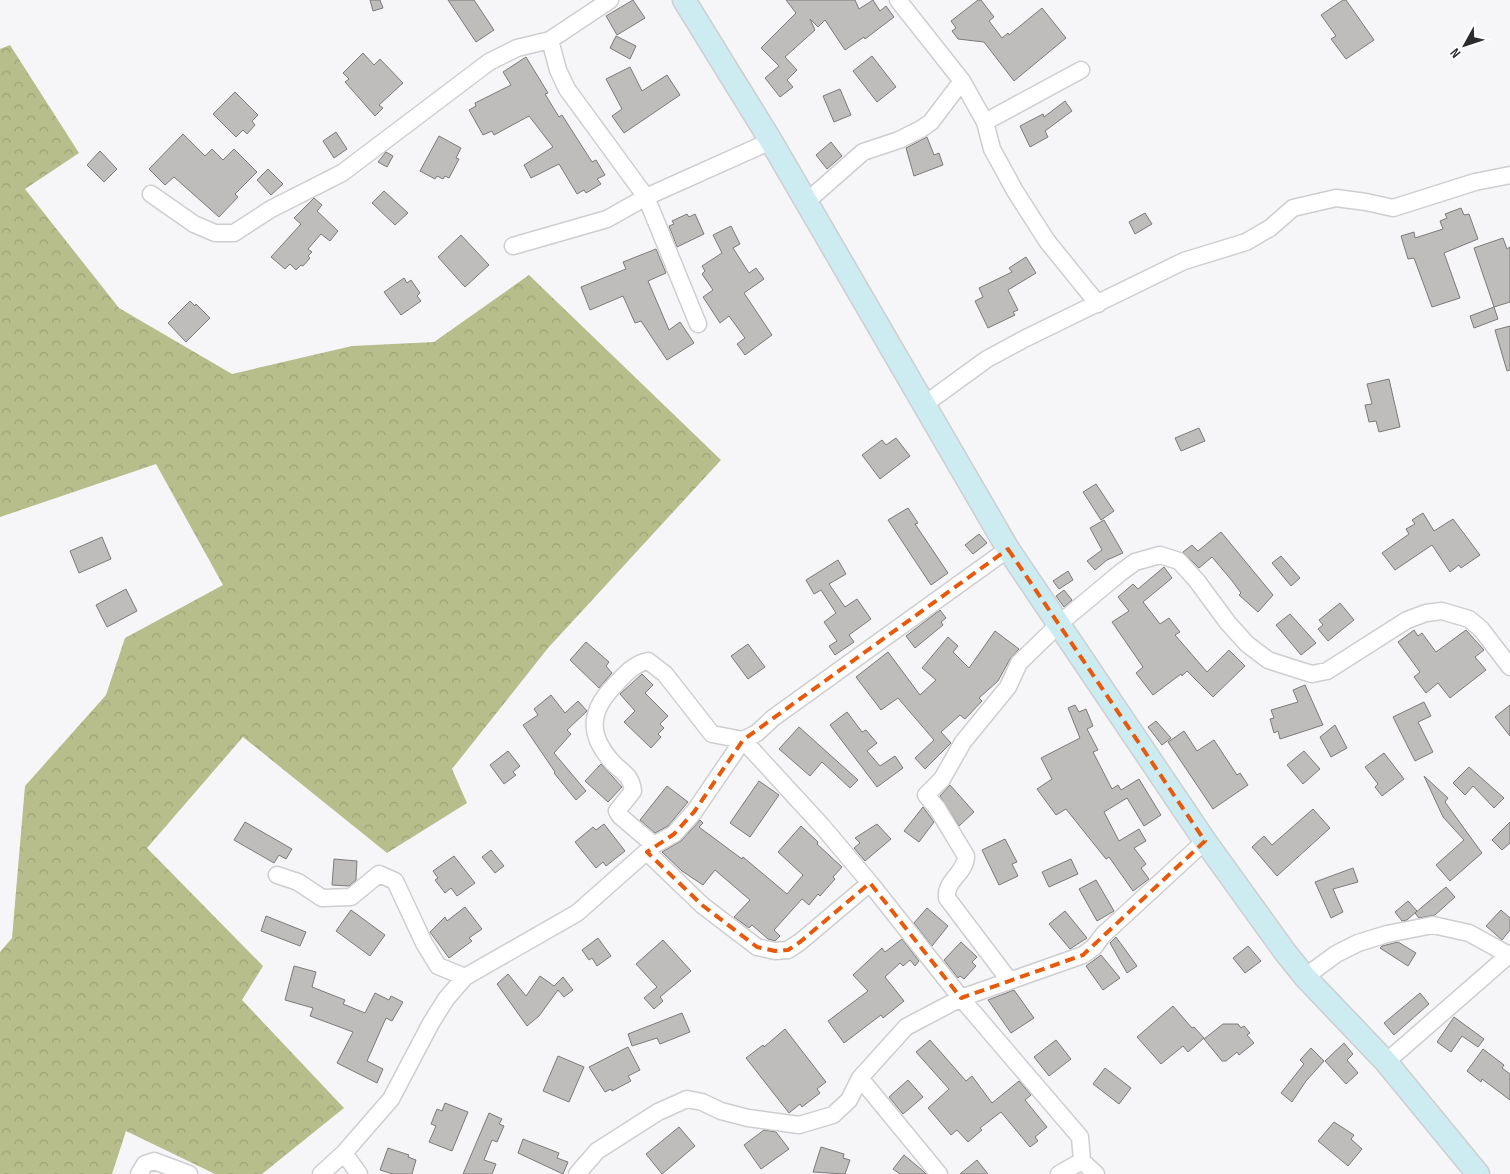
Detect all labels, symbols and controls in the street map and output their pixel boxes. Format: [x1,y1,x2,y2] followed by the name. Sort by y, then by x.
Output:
[1440,20,1490,70] north arrow
[1447,45,1464,61] text: N

